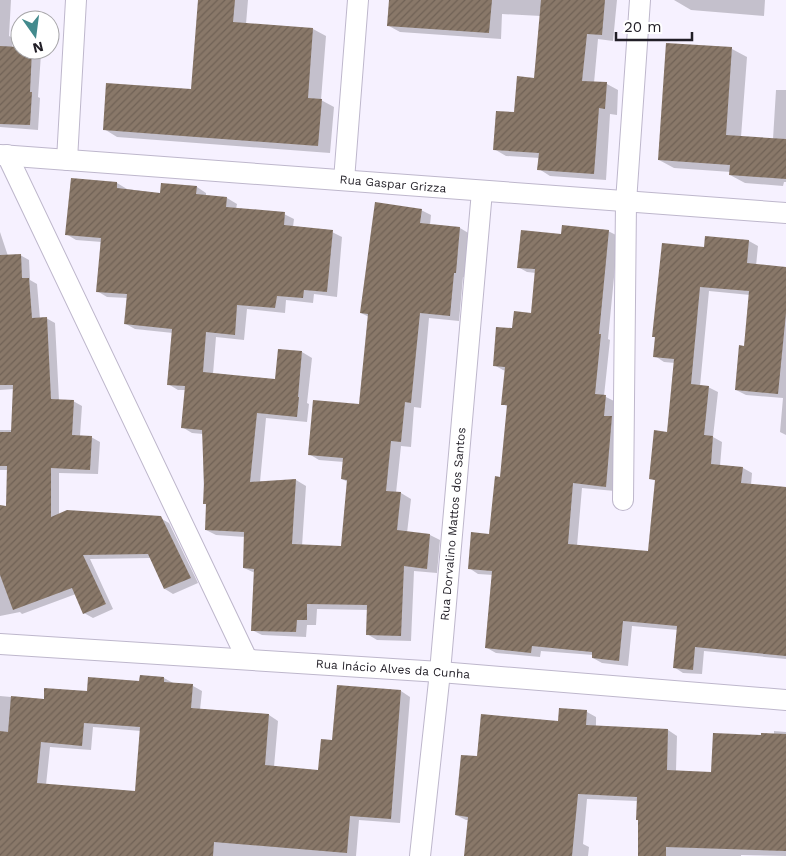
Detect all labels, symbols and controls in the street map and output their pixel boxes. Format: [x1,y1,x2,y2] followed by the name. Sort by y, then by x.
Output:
[10,10,60,60] north arrow
[616,10,692,42] scale bar
[624,18,662,36] text: 20 m
[31,39,45,57] text: N
[339,172,447,196] street label: Rua Gaspar Grizza
[438,427,468,621] street label: Rua Dorvalino Mattos dos Santos
[315,657,471,681] street label: Rua Inácio Alves da Cunha

